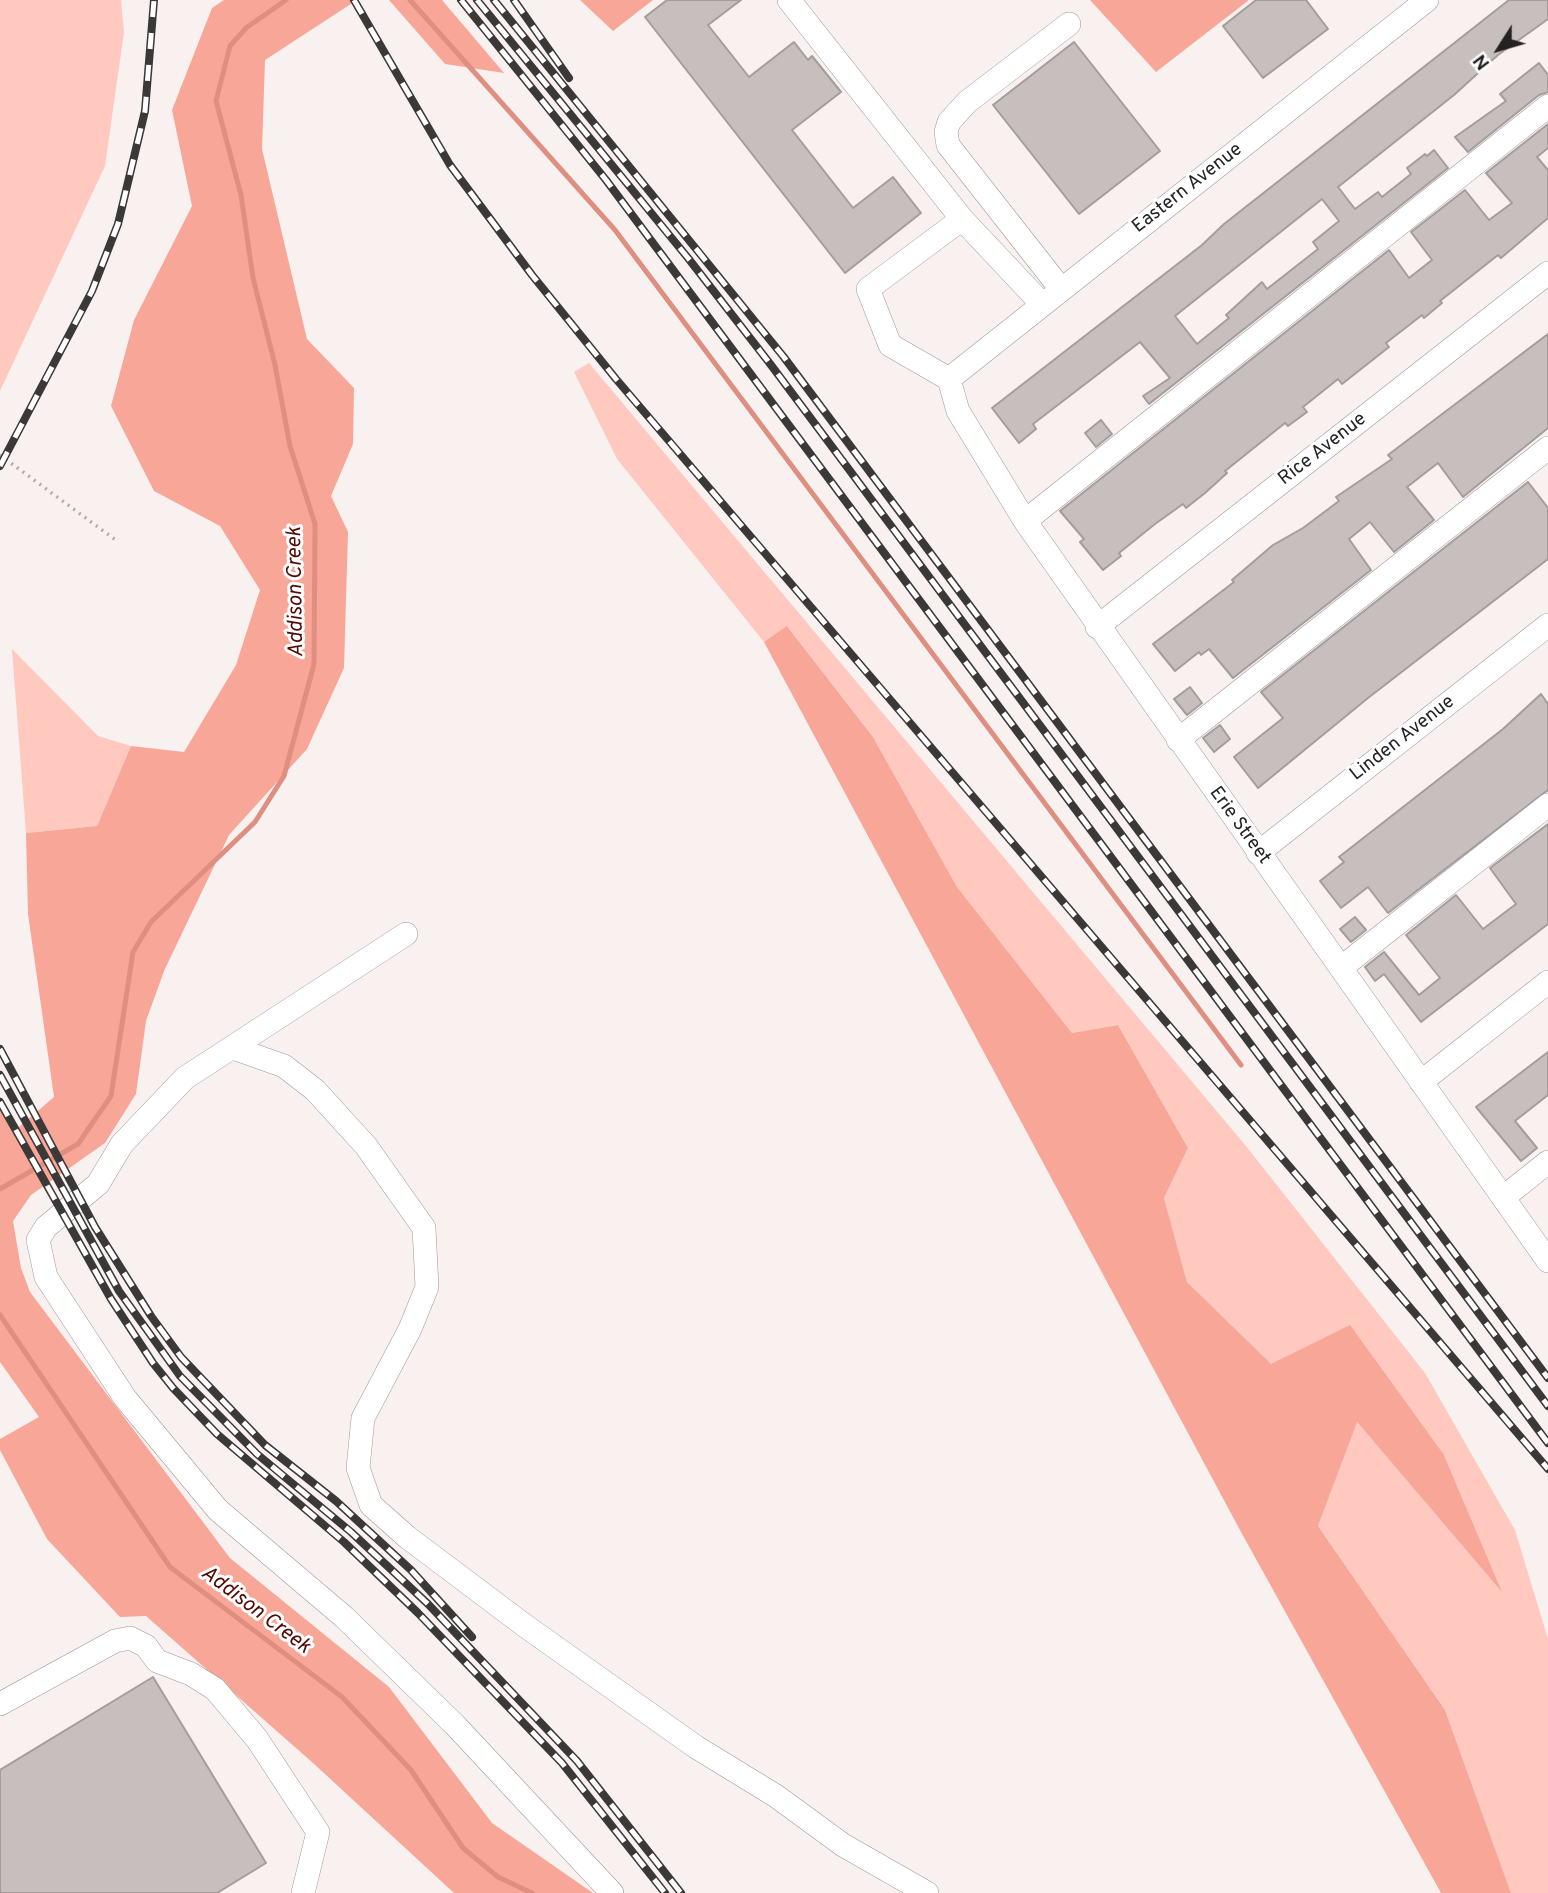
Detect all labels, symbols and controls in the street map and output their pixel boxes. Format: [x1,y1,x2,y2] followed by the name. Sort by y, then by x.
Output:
[1464,14,1534,84] north arrow
[1469,49,1496,74] text: N
[1128,139,1248,239] street label: Eastern Avenue
[1274,409,1372,491] street label: Rice Avenue
[283,526,311,658] water label: Addison Creek
[1346,691,1460,787] street label: Linden Avenue
[1203,783,1275,869] street label: Erie Street
[195,1562,315,1660] water label: Addison Creek

